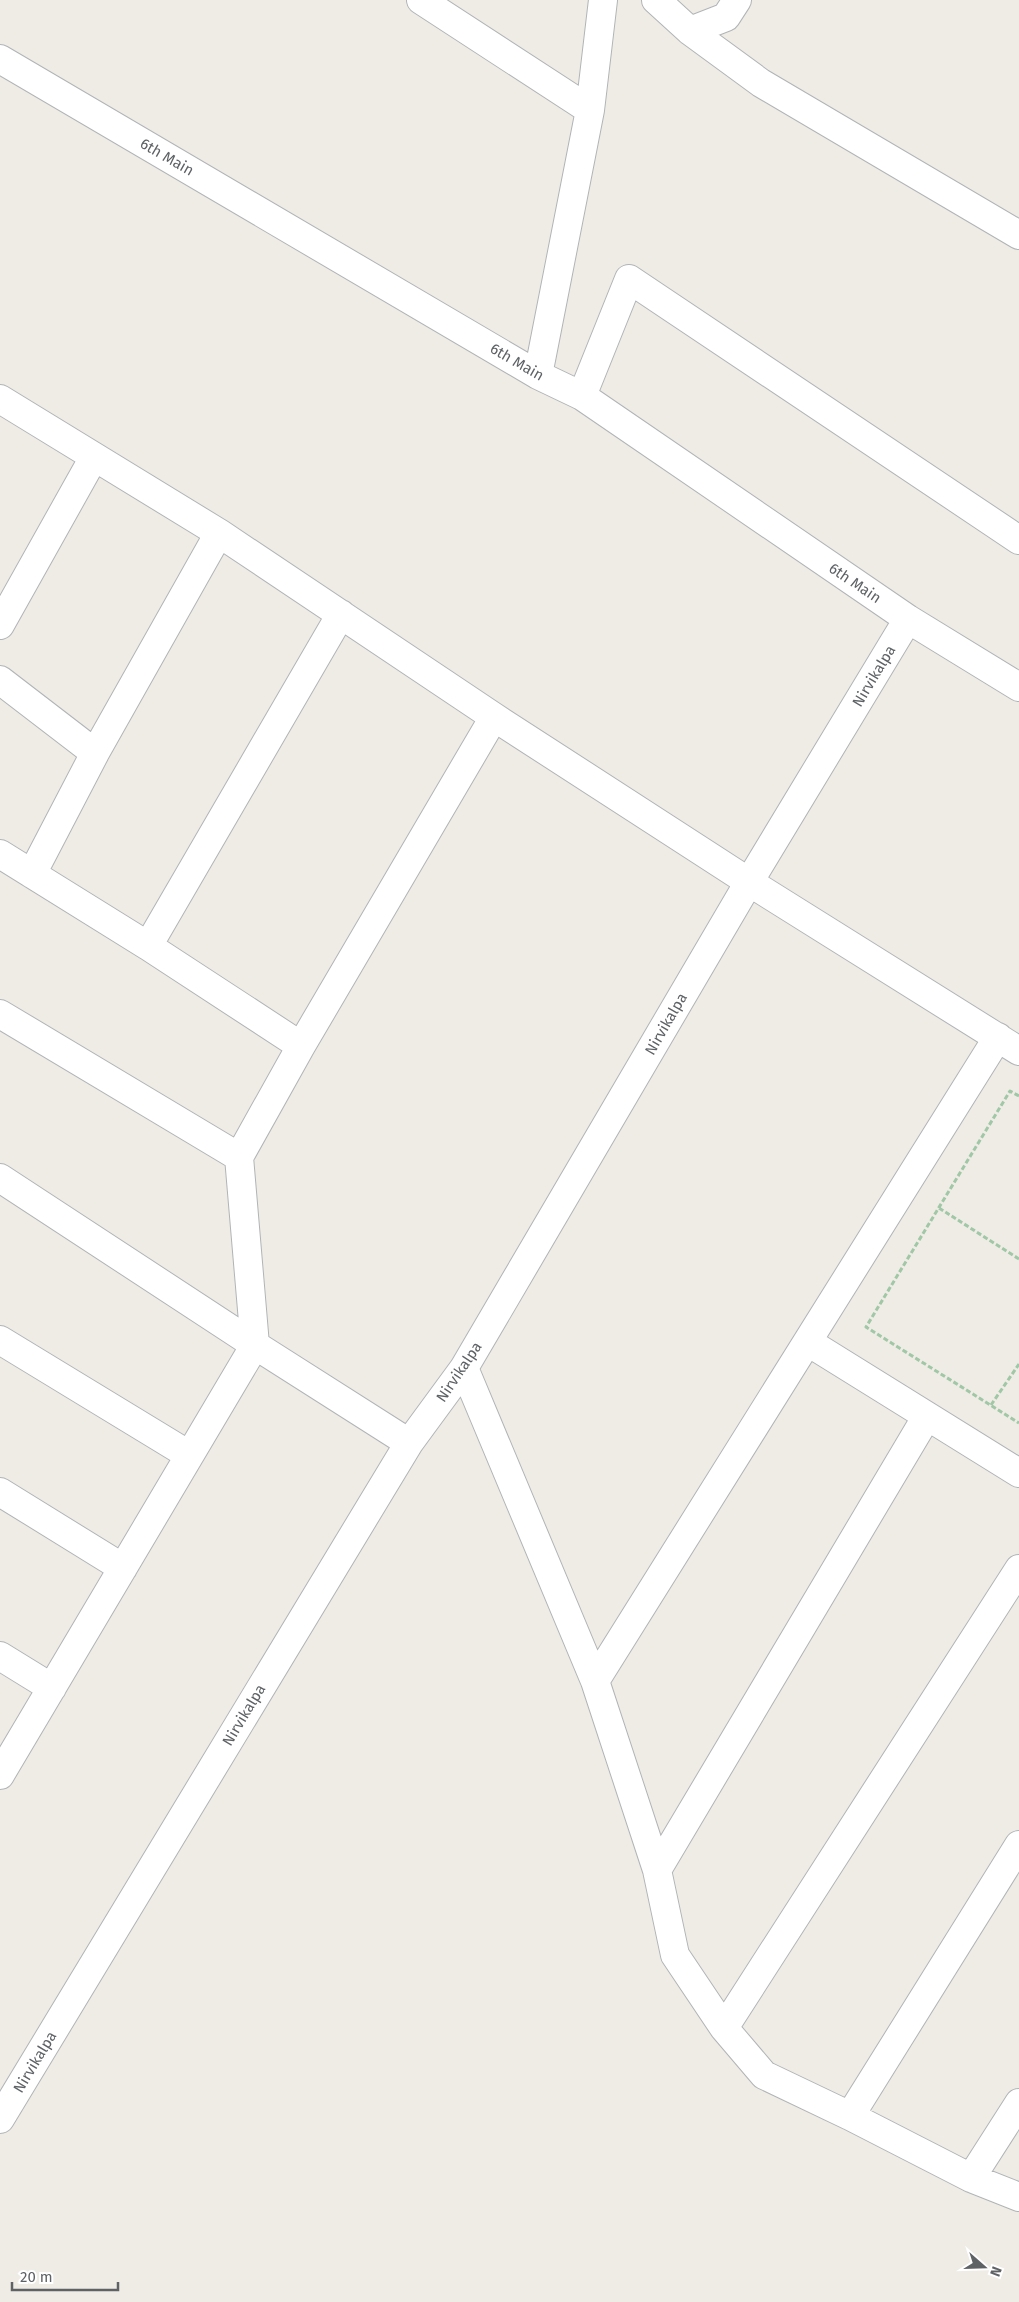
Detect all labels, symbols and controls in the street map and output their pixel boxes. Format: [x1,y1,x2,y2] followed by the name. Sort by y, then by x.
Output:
[137,134,197,180] street label: 6th Main
[487,339,547,385] street label: 6th Main
[825,559,885,607] street label: 6th Main
[849,642,899,710] street label: Nirvikalpa
[641,990,691,1058] street label: Nirvikalpa
[432,1339,486,1405] street label: Nirvikalpa
[219,1681,269,1749] street label: Nirvikalpa
[10,2028,60,2096] street label: Nirvikalpa
[959,2242,1009,2292] north arrow
[12,2260,119,2292] scale bar
[986,2264,1005,2279] text: N
[20,2268,53,2286] text: 20 m

